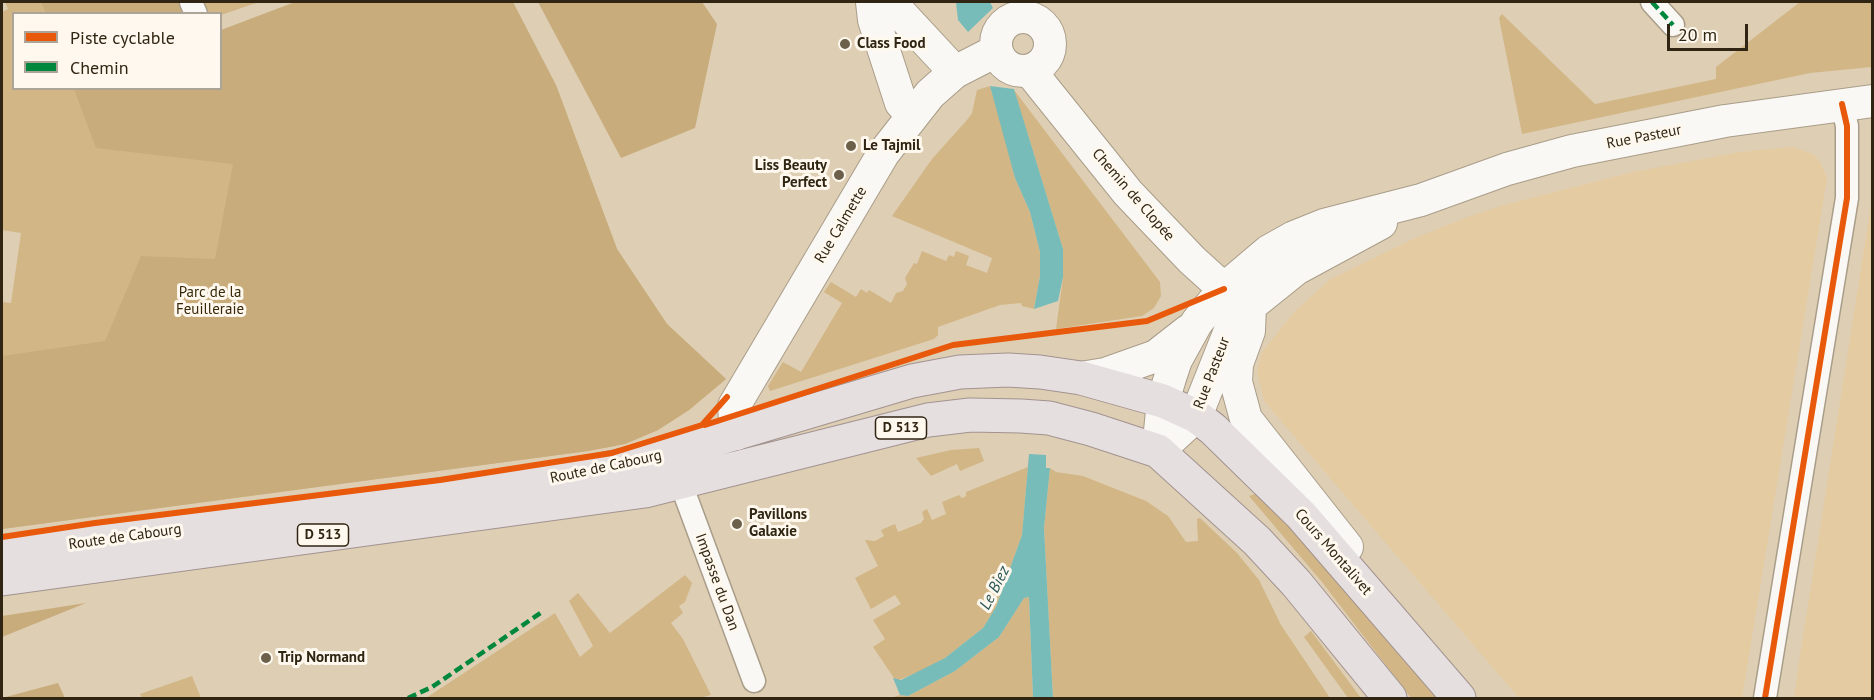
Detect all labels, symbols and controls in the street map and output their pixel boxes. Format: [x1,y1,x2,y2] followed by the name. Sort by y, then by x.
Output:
[12,12,222,90] legend
[1670,12,1751,50] scale bar
[1678,23,1717,46] text: 20 m
[70,26,175,49] text: Piste cyclable
[857,35,926,53] place label: Class Food
[838,37,852,51] marker: Class Food
[70,56,129,79] text: Chemin
[1605,121,1683,153] street label: Rue Pasteur
[863,137,921,155] place label: Le Tajmil
[844,139,858,153] marker: Le Tajmil
[1088,145,1178,245] street label: Chemin de Clopée
[755,157,827,192] place label: Liss Beauty Perfect
[832,168,846,182] marker: Liss Beauty Perfect
[811,183,871,267] street label: Rue Calmette
[176,284,244,319] park label: Parc de la Feuilleraie
[1190,334,1234,412] street label: Rue Pasteur
[876,417,926,439] road number: D 513
[549,446,663,488] street label: Route de Cabourg
[1291,505,1375,599] street label: Cours Montalivet
[749,506,807,541] place label: Pavillons Galaxie
[730,517,744,531] marker: Pavillons Galaxie
[67,520,183,554] street label: Route de Cabourg
[298,524,348,546] road number: D 513
[691,531,743,633] street label: Impasse du Dan
[976,563,1014,613] water label: Le Biez
[278,649,365,667] place label: Trip Normand
[259,651,273,665] marker: Trip Normand

